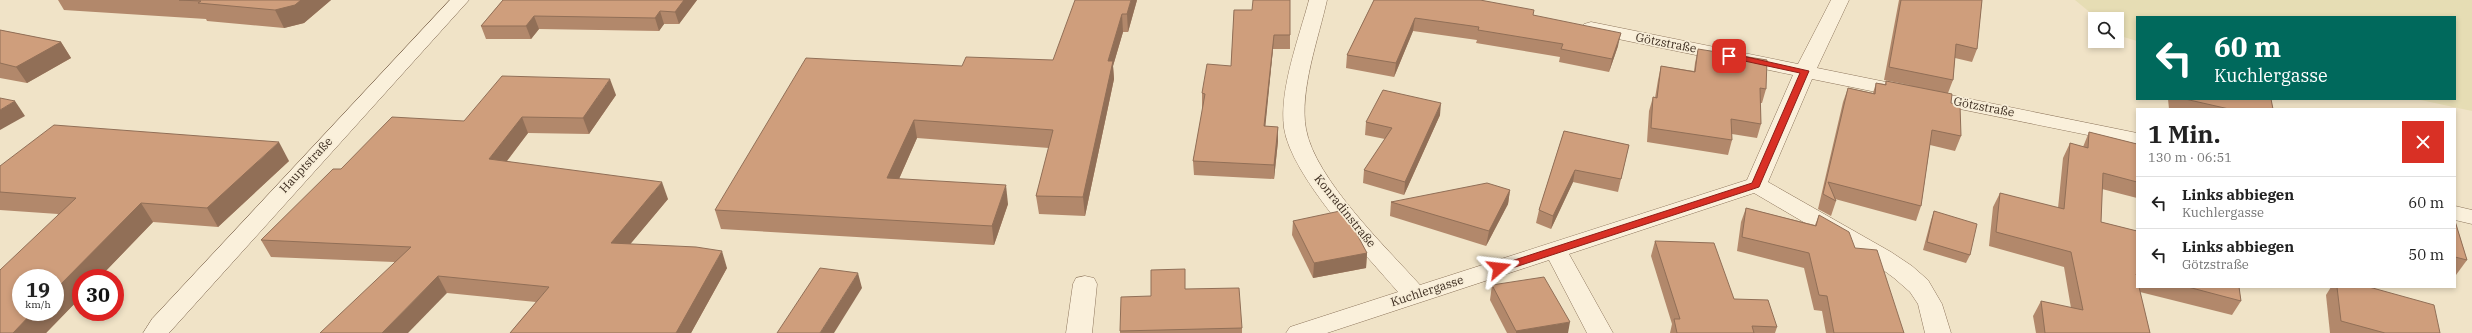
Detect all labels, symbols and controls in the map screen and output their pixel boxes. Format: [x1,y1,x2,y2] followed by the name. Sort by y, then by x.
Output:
[2088,12,2124,48] map controls
[2088,12,2124,48] button: search
[2214,28,2281,65] text: 60 m
[1634,29,1698,56] street label: Götzstraße
[2148,32,2200,84] icon: left
[1712,39,1746,73] pin
[1718,45,1740,67] icon: arrive
[2214,64,2328,87] text: Kuchlergasse
[1952,93,2016,120] street label: Götzstraße
[2148,118,2220,150] text: 1 Min.
[2402,121,2444,163] button: close
[276,134,335,196] street label: Hauptstraße
[2148,149,2232,166] text: 130 m · 06:51
[1311,171,1379,250] street label: Konradinstraße
[2182,185,2294,204] text: Links abbiegen
[2148,192,2170,214] icon: left
[2408,193,2444,212] text: 60 m
[2182,204,2264,221] text: Kuchlergasse
[2182,237,2294,256] text: Links abbiegen
[2148,244,2170,266] icon: left
[2408,245,2444,264] text: 50 m
[1478,247,1520,289] position arrow
[2182,256,2249,273] text: Götzstraße
[72,269,124,321] speed limit sign: 30
[1388,272,1465,309] street label: Kuchlergasse
[26,276,50,303] text: 19
[25,298,51,311] text: km/h

